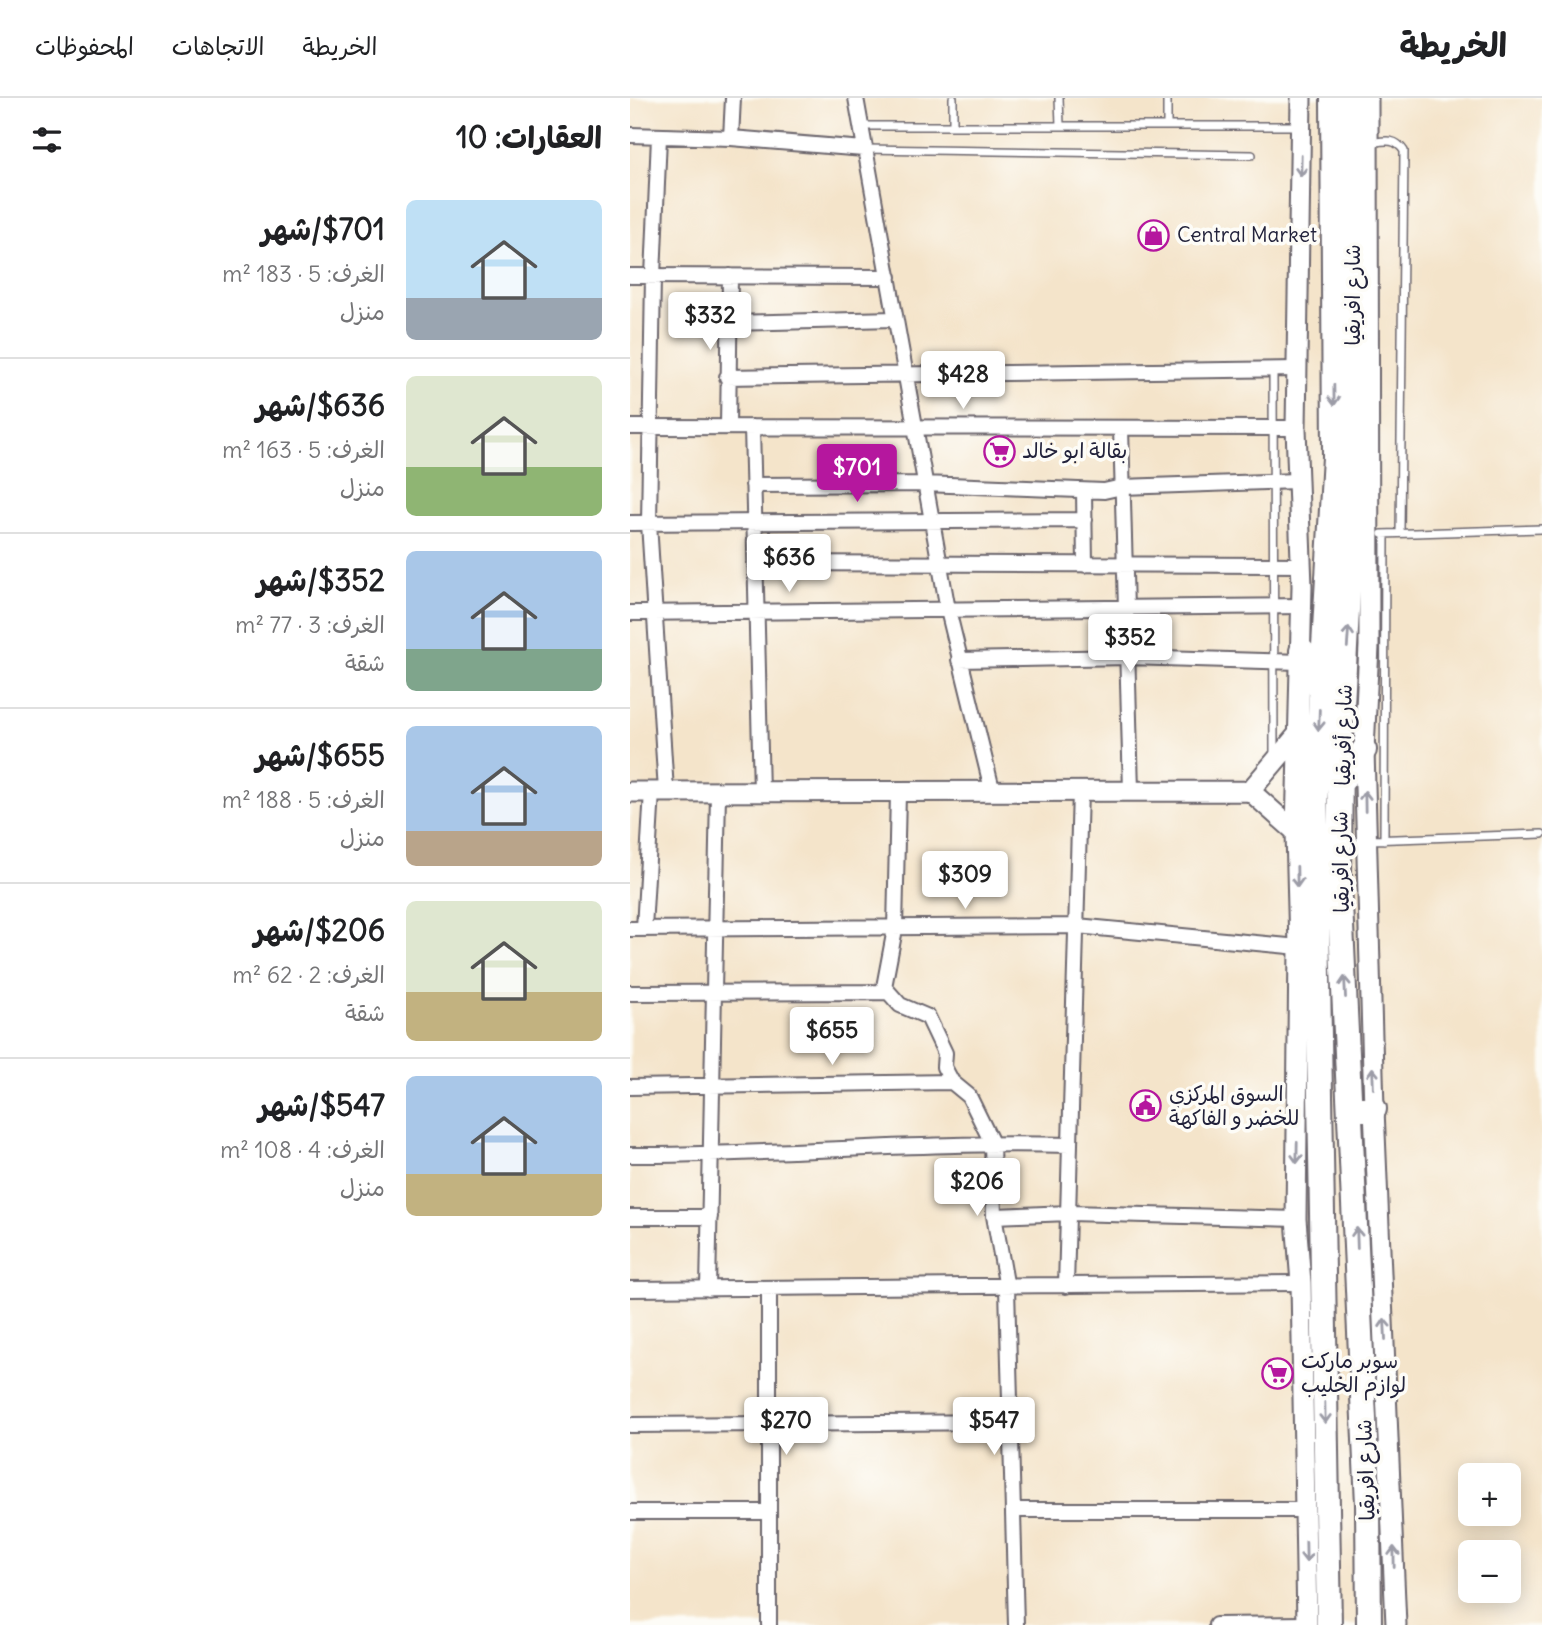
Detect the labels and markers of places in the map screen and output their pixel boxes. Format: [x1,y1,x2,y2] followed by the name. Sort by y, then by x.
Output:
[1137,218,1171,252] shop icon: Central Market
[1177,221,1317,248] place label: Central Market
[669,292,751,352] pin: $332
[922,352,1004,411] pin: $428
[982,434,1016,468] supermarket icon: بقالة ابو خالد
[1022,437,1127,464] place label: بقالة ابو خالد
[816,444,898,504] pin: $701
[748,534,830,594] pin: $636
[1089,614,1171,674] pin: $352
[924,852,1006,911] pin: $309
[791,1007,873,1067] pin: $655
[1169,1080,1299,1131] place label: السوق المركزي للخضر و الفاكهة
[1129,1089,1163,1123] public building icon: السوق المركزي للخضر و الفاكهة
[936,1158,1018,1218] pin: $206
[1301,1347,1406,1401] place label: سوبر ماركت لوازم الخليب
[1261,1356,1295,1390] supermarket icon: سوبر ماركت لوازم الخليب
[745,1398,827,1457] pin: $270
[953,1398,1035,1457] pin: $547

